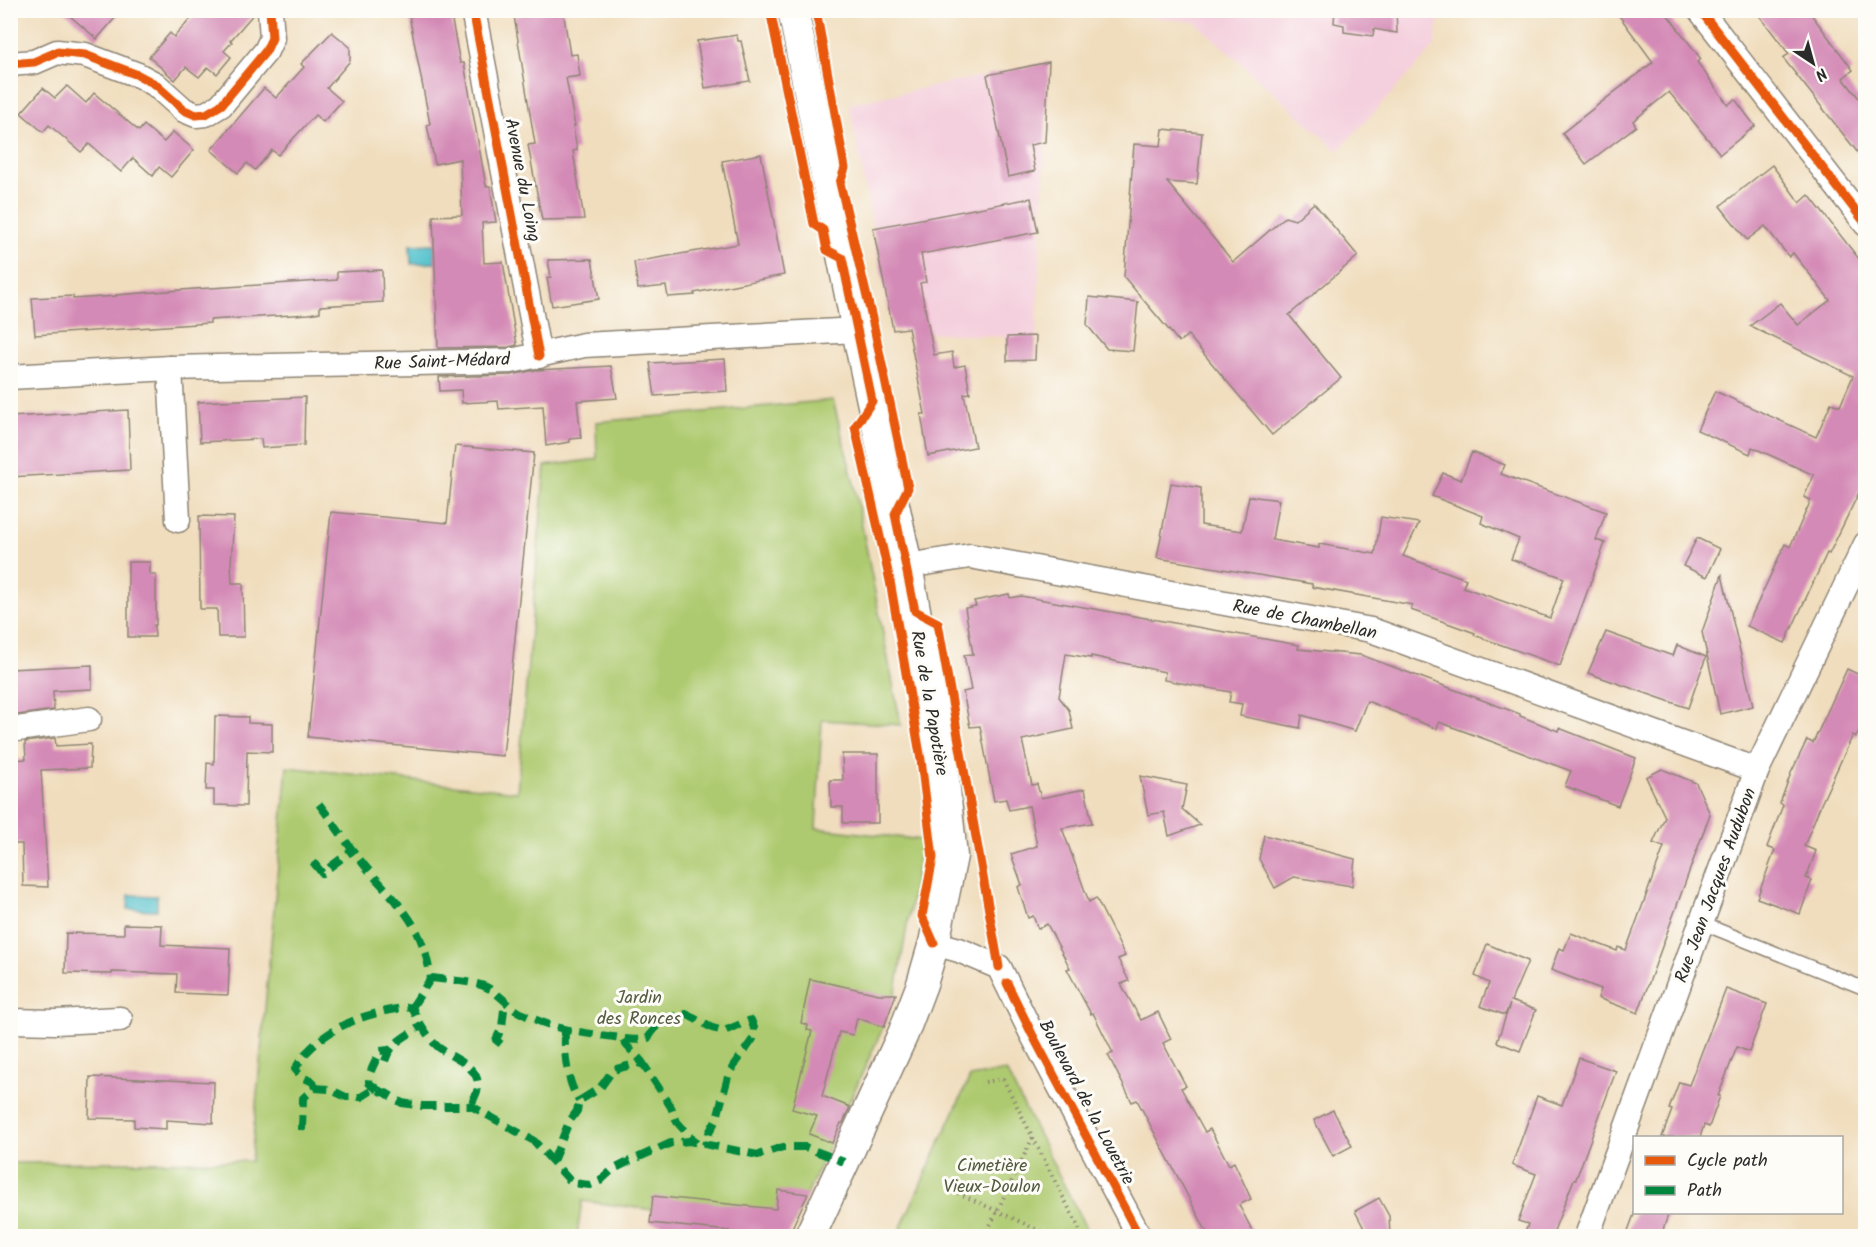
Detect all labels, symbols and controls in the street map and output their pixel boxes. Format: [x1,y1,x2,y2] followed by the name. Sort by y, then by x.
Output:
[1783,33,1843,93] north arrow
[1809,61,1832,87] text: N
[495,116,548,245] street label: Avenue du Loing
[374,346,512,379] street label: Rue Saint-Médard
[1230,592,1379,649] street label: Rue de Chambellan
[901,628,956,778] street label: Rue de la Papotière
[1668,784,1765,987] street label: Rue Jean Jacques Audubon
[597,984,681,1034] park label: Jardin des Ronces
[1030,1015,1142,1190] street label: Boulevard de la Louetrie
[1633,1136,1843,1214] legend
[1687,1147,1768,1176] text: Cycle path
[943,1152,1041,1202] park label: Cimetière Vieux-Doulon
[1687,1177,1722,1206] text: Path

